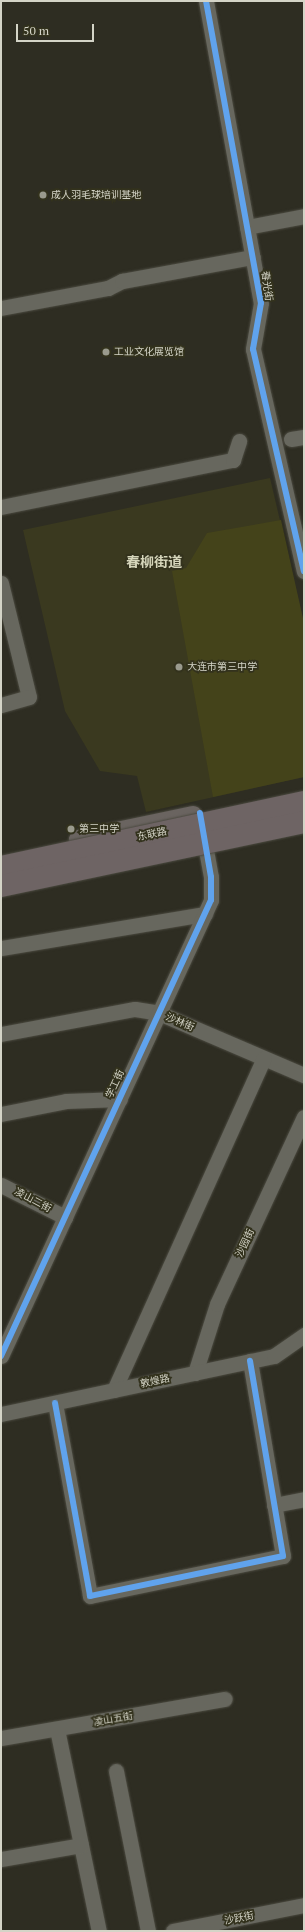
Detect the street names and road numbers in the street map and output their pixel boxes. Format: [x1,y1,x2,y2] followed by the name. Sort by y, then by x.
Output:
[259,270,275,302] street label: 春光街
[136,825,168,843] street label: 东联路
[164,1011,196,1033] street label: 沙林街
[103,1068,127,1100] street label: 学工街
[13,1185,53,1215] street label: 凌山二街
[233,1227,257,1259] street label: 沙园街
[139,1372,171,1390] street label: 敦煌路
[92,1710,134,1728] street label: 凌山五街
[223,1909,255,1927] street label: 沙跃街

